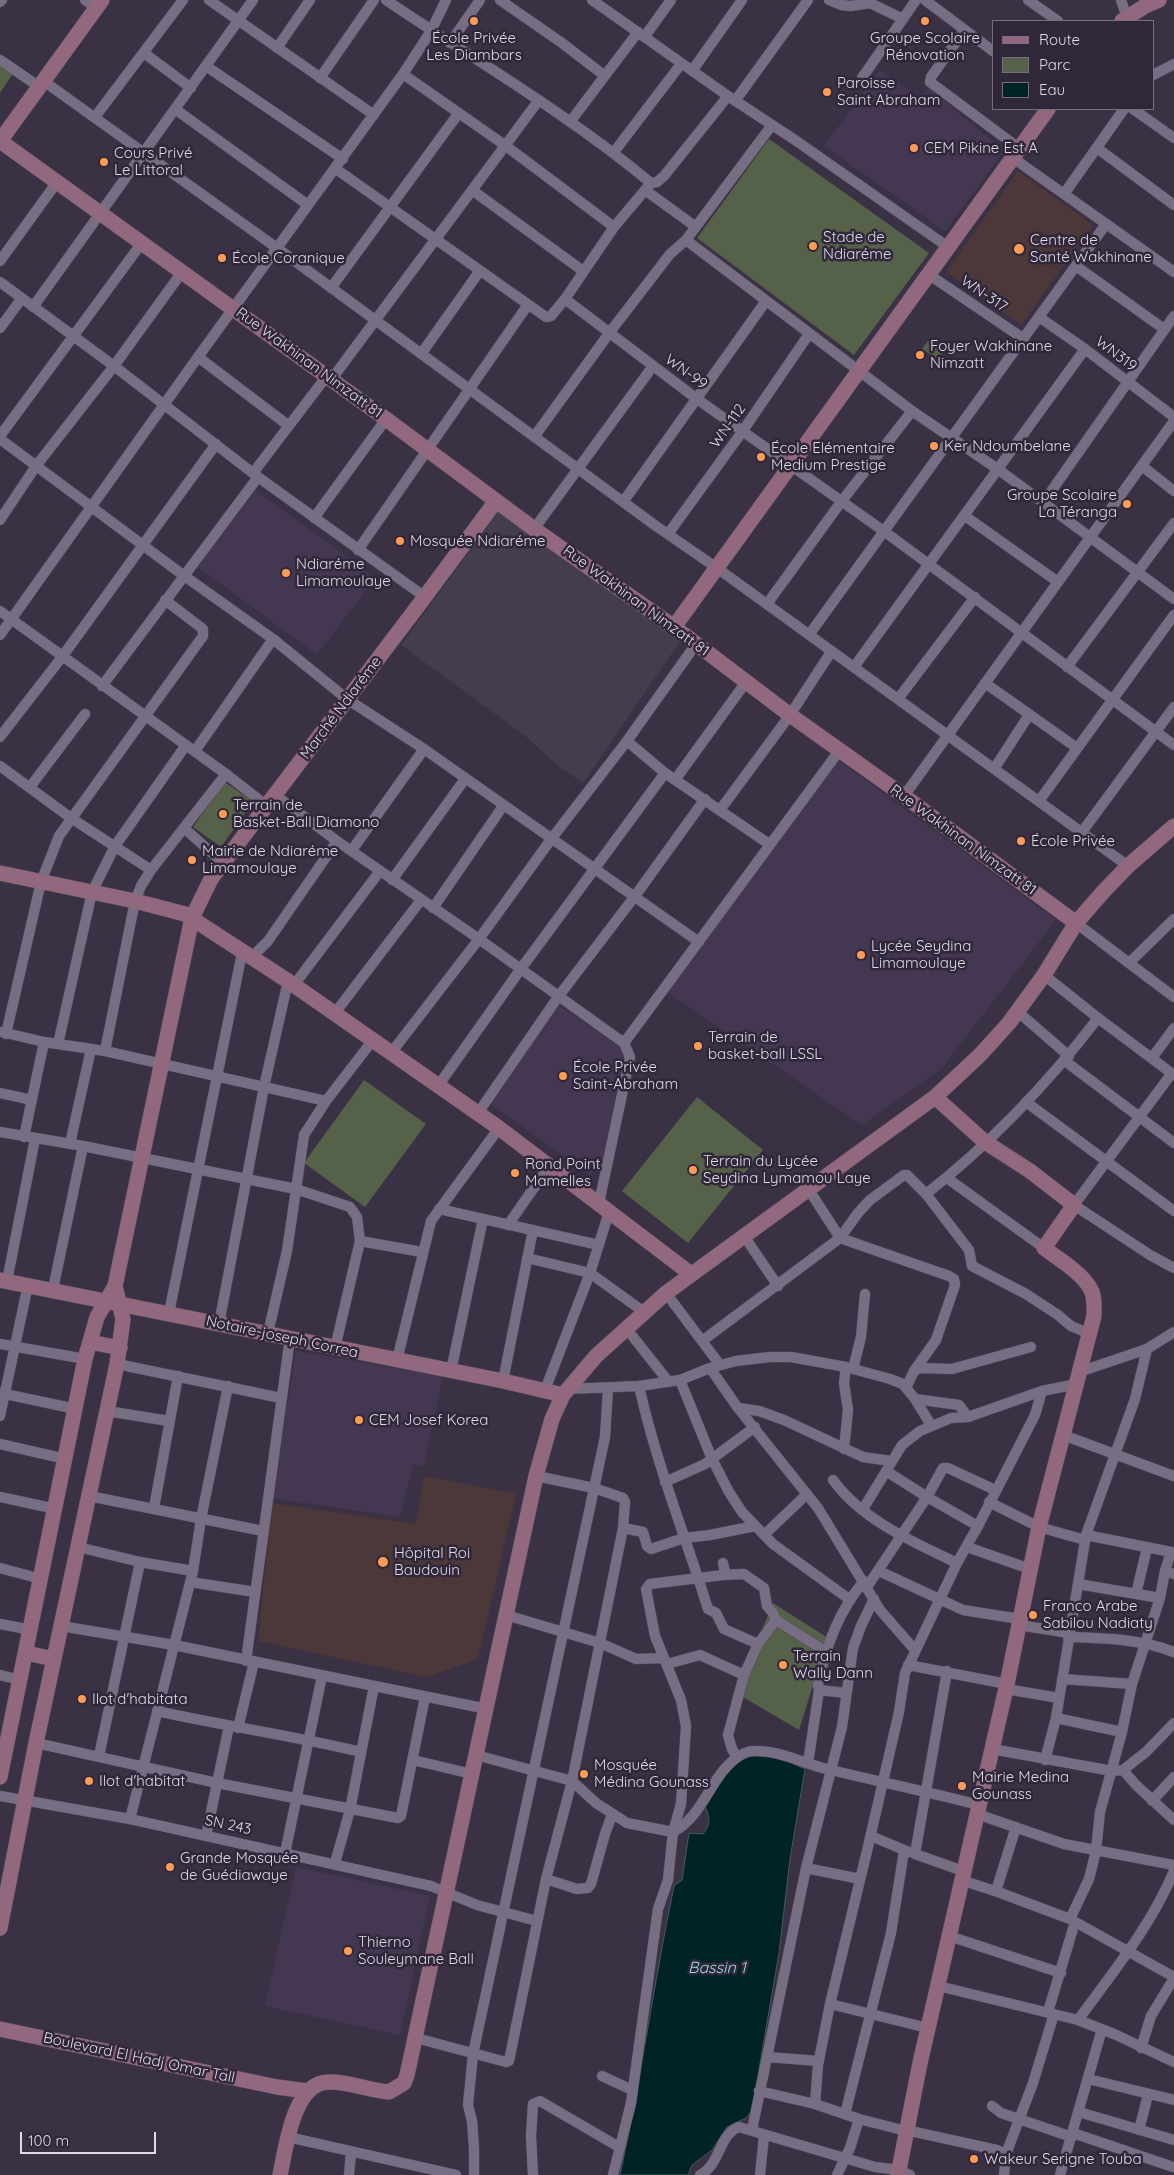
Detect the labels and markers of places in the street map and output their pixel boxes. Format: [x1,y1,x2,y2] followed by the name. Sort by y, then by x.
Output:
[468,15,480,27] marker: École Privée Les Diambars
[919,15,931,27] marker: Groupe Scolaire Rénovation
[426,29,522,64] place label: École Privée Les Diambars
[870,29,980,64] place label: Groupe Scolaire Rénovation
[837,74,940,109] place label: Paroisse Saint Abraham
[821,86,833,98] marker: Paroisse Saint Abraham
[924,139,1038,157] place label: CEM Pikine Est A
[908,142,920,154] marker: CEM Pikine Est A
[114,144,193,179] place label: Cours Privé Le Littoral
[98,156,110,168] marker: Cours Privé Le Littoral
[823,228,891,263] place label: Stade de Ndiaréme
[1030,231,1152,266] place label: Centre de Santé Wakhinane
[807,240,819,252] marker: Stade de Ndiaréme
[1012,242,1026,256] marker: Centre de Santé Wakhinane
[232,249,345,267] place label: École Coranique
[216,252,228,264] marker: École Coranique
[930,337,1052,372] place label: Foyer Wakhinane Nimzatt
[914,349,926,361] marker: Foyer Wakhinane Nimzatt
[944,437,1071,455] place label: Ker Ndoumbelane
[771,439,895,474] place label: École Elémentaire Medium Prestige
[928,440,940,452] marker: Ker Ndoumbelane
[755,451,767,463] marker: École Elémentaire Medium Prestige
[1007,486,1117,521] place label: Groupe Scolaire La Téranga
[1121,498,1133,510] marker: Groupe Scolaire La Téranga
[410,532,546,550] place label: Mosquée Ndiaréme
[394,535,406,547] marker: Mosquée Ndiaréme
[296,555,391,590] place label: Ndiaréme Limamoulaye
[280,567,292,579] marker: Ndiaréme Limamoulaye
[233,796,379,831] place label: Terrain de Basket-Ball Diamono
[217,808,229,820] marker: Terrain de Basket-Ball Diamono
[1031,832,1115,850] place label: École Privée
[1015,835,1027,847] marker: École Privée
[202,842,338,877] place label: Mairie de Ndiaréme Limamoulaye
[186,854,198,866] marker: Mairie de Ndiaréme Limamoulaye
[871,937,971,972] place label: Lycée Seydina Limamoulaye
[855,949,867,961] marker: Lycée Seydina Limamoulaye
[708,1028,822,1063] place label: Terrain de basket-ball LSSL
[692,1040,704,1052] marker: Terrain de basket-ball LSSL
[573,1058,678,1093] place label: École Privée Saint-Abraham
[557,1070,569,1082] marker: École Privée Saint-Abraham
[703,1152,871,1187] place label: Terrain du Lycée Seydina Lymamou Laye
[525,1155,601,1190] place label: Rond Point Mamelles
[687,1164,699,1176] marker: Terrain du Lycée Seydina Lymamou Laye
[509,1167,521,1179] marker: Rond Point Mamelles
[369,1411,488,1429] place label: CEM Josef Korea
[353,1414,365,1426] marker: CEM Josef Korea
[394,1544,470,1579] place label: Hôpital Roi Baudouin
[376,1555,390,1569] marker: Hôpital Roi Baudouin
[1043,1597,1153,1632] place label: Franco Arabe Sabilou Nadiaty
[1027,1609,1039,1621] marker: Franco Arabe Sabilou Nadiaty
[793,1647,873,1682] place label: Terrain Wally Dann
[777,1659,789,1671] marker: Terrain Wally Dann
[92,1690,188,1708] place label: Ilot d'habitata
[76,1693,88,1705] marker: Ilot d'habitata
[594,1756,709,1791] place label: Mosquée Médina Gounass
[578,1768,590,1780] marker: Mosquée Médina Gounass
[972,1768,1069,1803] place label: Mairie Medina Gounass
[99,1772,185,1790] place label: Ilot d'habitat
[83,1775,95,1787] marker: Ilot d'habitat
[956,1780,968,1792] marker: Mairie Medina Gounass
[180,1849,299,1884] place label: Grande Mosquée de Guédiawaye
[164,1861,176,1873] marker: Grande Mosquée de Guédiawaye
[358,1933,474,1968] place label: Thierno Souleymane Ball
[342,1945,354,1957] marker: Thierno Souleymane Ball
[984,2150,1142,2168] place label: Wakeur Serigne Touba
[968,2153,980,2165] marker: Wakeur Serigne Touba

